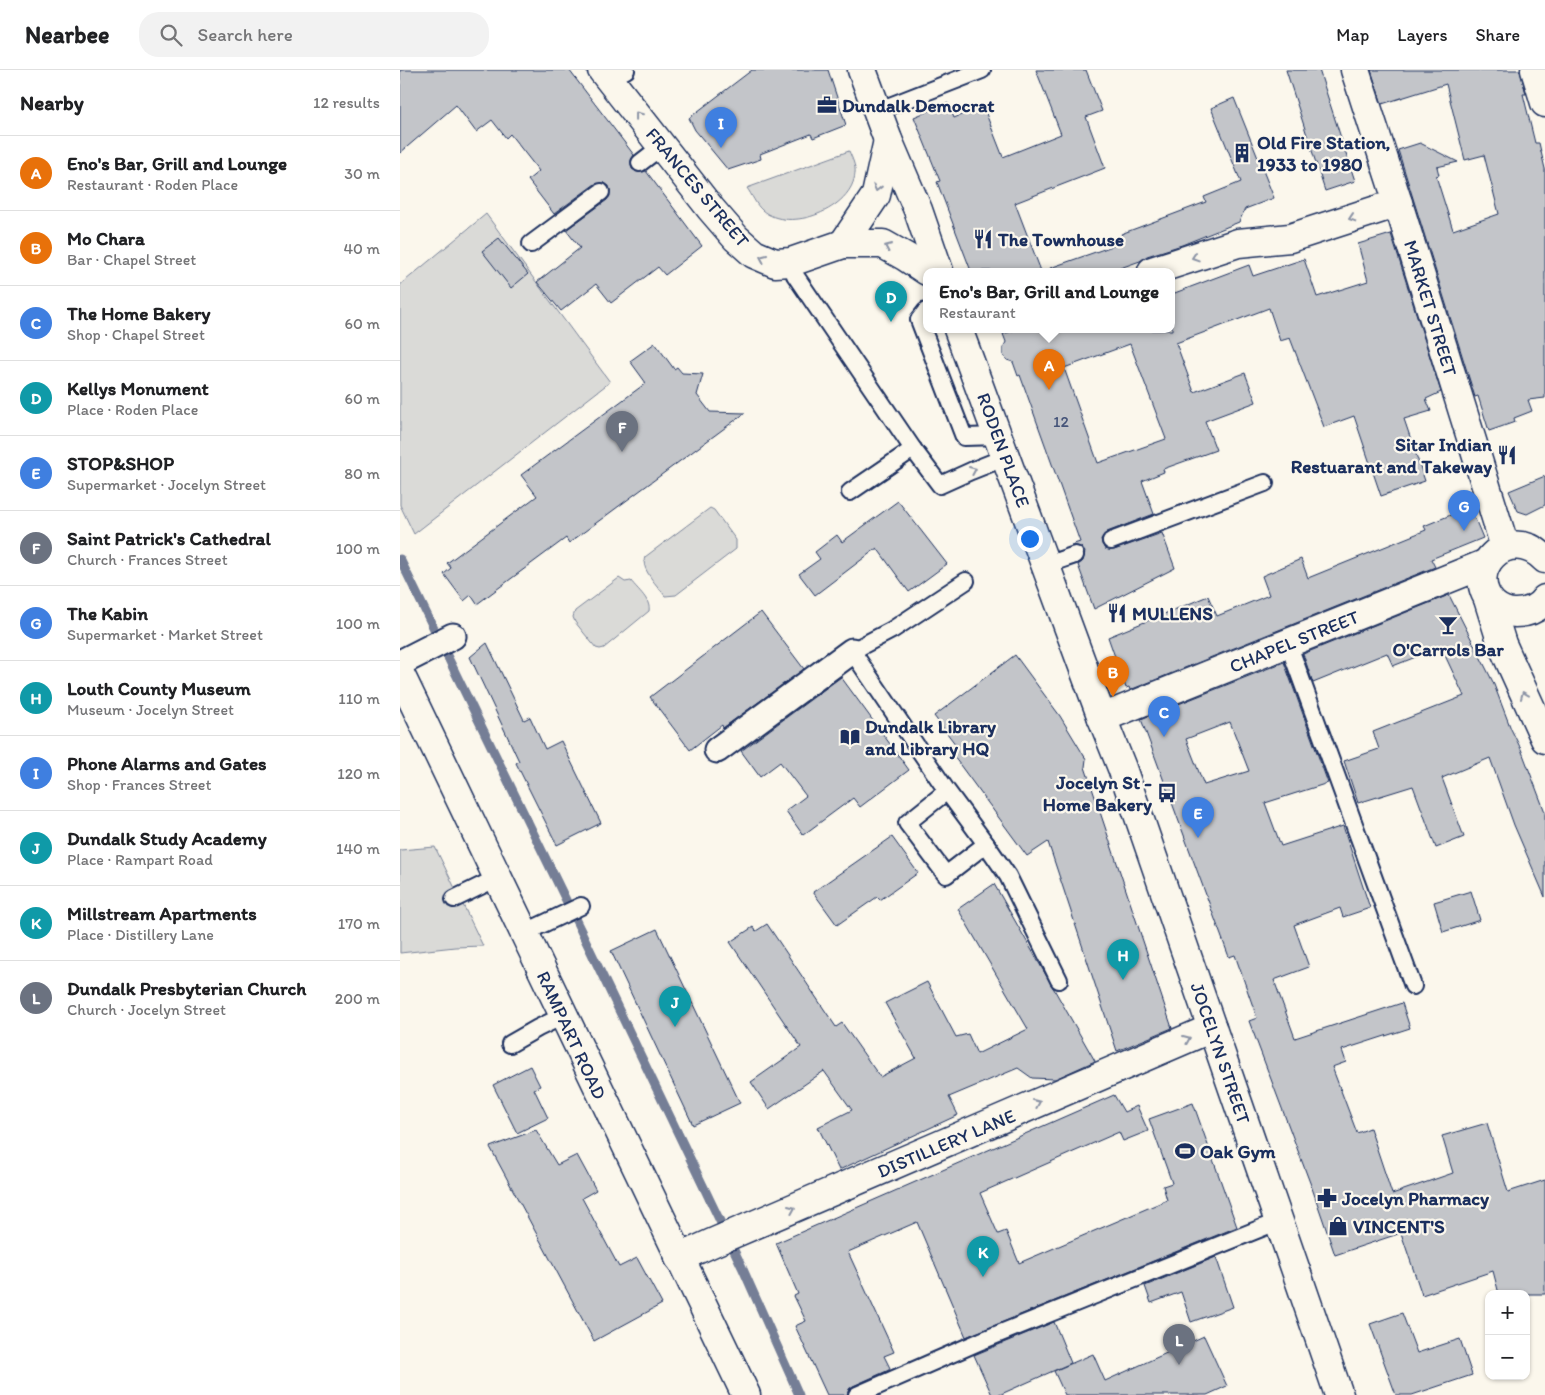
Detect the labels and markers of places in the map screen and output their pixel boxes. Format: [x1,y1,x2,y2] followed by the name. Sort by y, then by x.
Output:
[816,94,838,116] office icon: Dundalk Democrat
[842,94,995,117] place label: Dundalk Democrat
[705,107,737,148] pin: I
[1257,131,1391,176] place label: Old Fire Station, 1933 to 1980
[1231,142,1253,164] building icon: Old Fire Station, 1933 to 1980
[972,228,994,250] restaurant icon: The Townhouse
[997,228,1124,251] place label: The Townhouse
[875,281,907,322] pin: D
[1033,349,1065,390] pin: A
[606,411,638,452] pin: F
[1291,433,1493,478] place label: Sitar Indian Restuarant and Takeway
[1496,444,1518,466] restaurant icon: Sitar Indian Restuarant and Takeway
[1448,490,1480,531] pin: G
[1106,602,1128,624] restaurant icon: MULLENS
[1132,602,1213,625] place label: MULLENS
[1437,614,1459,636] bar icon: O'Carrols Bar
[1392,638,1504,661] place label: O'Carrols Bar
[1097,656,1129,697] pin: B
[1148,696,1180,737] pin: C
[865,715,996,760] place label: Dundalk Library and Library HQ
[839,726,861,748] library icon: Dundalk Library and Library HQ
[1043,771,1152,816] place label: Jocelyn St - Home Bakery
[1156,782,1178,804] bus stop icon: Jocelyn St - Home Bakery
[1182,797,1214,838] pin: E
[1107,939,1139,980] pin: H
[659,986,691,1027] pin: J
[1174,1140,1196,1162] sports icon: Oak Gym
[1200,1140,1276,1163] place label: Oak Gym
[1316,1187,1338,1209] pharmacy icon: Jocelyn Pharmacy
[1341,1187,1490,1210] place label: Jocelyn Pharmacy
[1327,1215,1349,1237] shop icon: VINCENT'S
[1353,1215,1445,1238] place label: VINCENT'S
[967,1236,999,1277] pin: K
[1163,1324,1195,1365] pin: L

